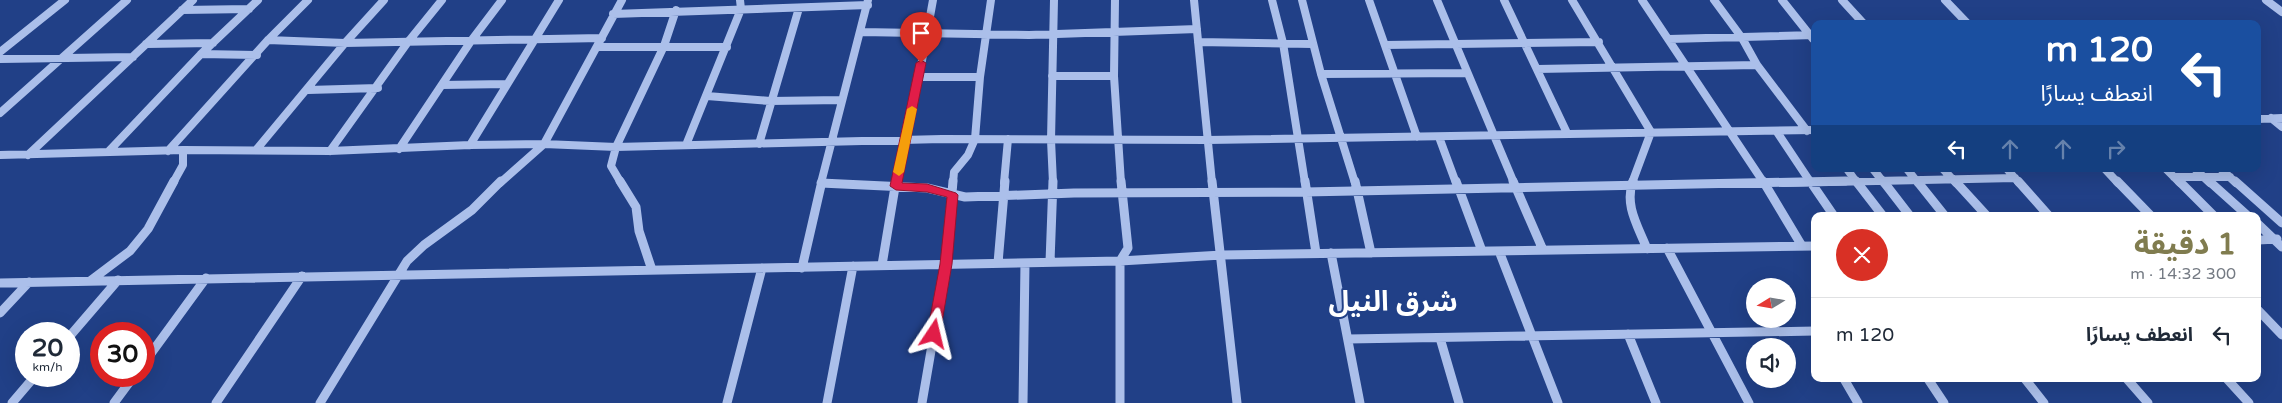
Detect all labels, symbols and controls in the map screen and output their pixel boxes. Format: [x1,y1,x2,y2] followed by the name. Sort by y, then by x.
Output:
[900,12,942,63] pin
[907,19,935,47] icon: arrive
[2046,29,2153,71] text: 120 m
[2171,40,2236,105] icon: left
[2040,81,2153,107] text: انعطف يسارًا
[1943,135,1971,163] icon: left
[1996,135,2024,163] icon: ahead
[2049,135,2077,163] icon: ahead
[2102,135,2130,163] icon: right
[2134,226,2236,263] text: 1 دقيقة
[1836,229,1888,281] button: close
[2130,264,2236,284] text: 300 m · 14:32
[1746,278,1796,328] north arrow
[1746,278,1796,388] map controls
[1328,285,1458,319] district label: شرق النيل
[907,307,959,359] position arrow
[2208,321,2236,349] icon: left
[90,322,155,387] speed limit sign: 30
[1836,324,1894,346] text: 120 m
[2086,324,2193,346] text: انعطف يسارًا
[32,333,63,363] text: 20
[1746,338,1796,388] button: sound
[32,360,63,374] text: km/h

